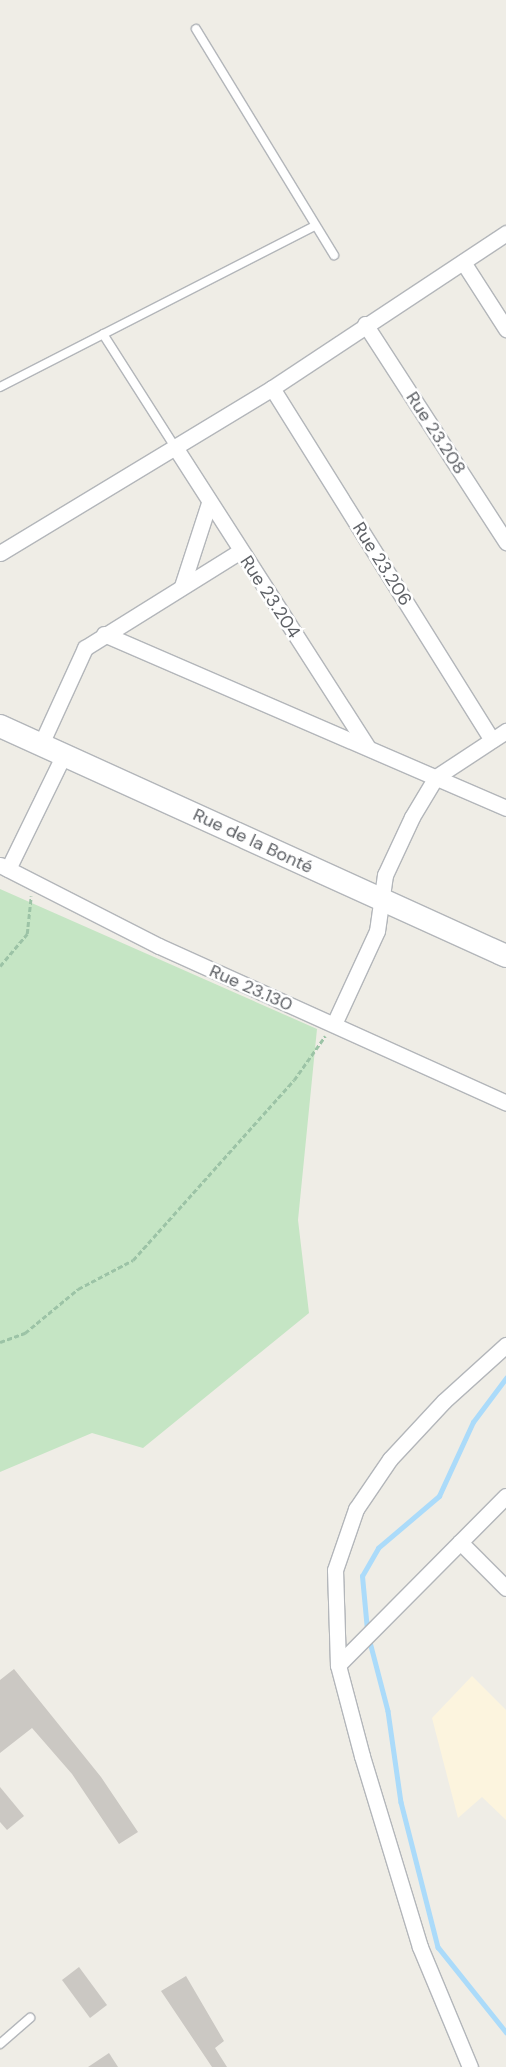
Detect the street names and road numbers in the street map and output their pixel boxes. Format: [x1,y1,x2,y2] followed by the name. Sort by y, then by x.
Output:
[401,388,471,478] street label: Rue 23.208
[348,518,416,610] street label: Rue 23.206
[235,552,305,642] street label: Rue 23.204
[190,804,316,878] street label: Rue de la Bonté
[206,960,296,1016] street label: Rue 23.130

